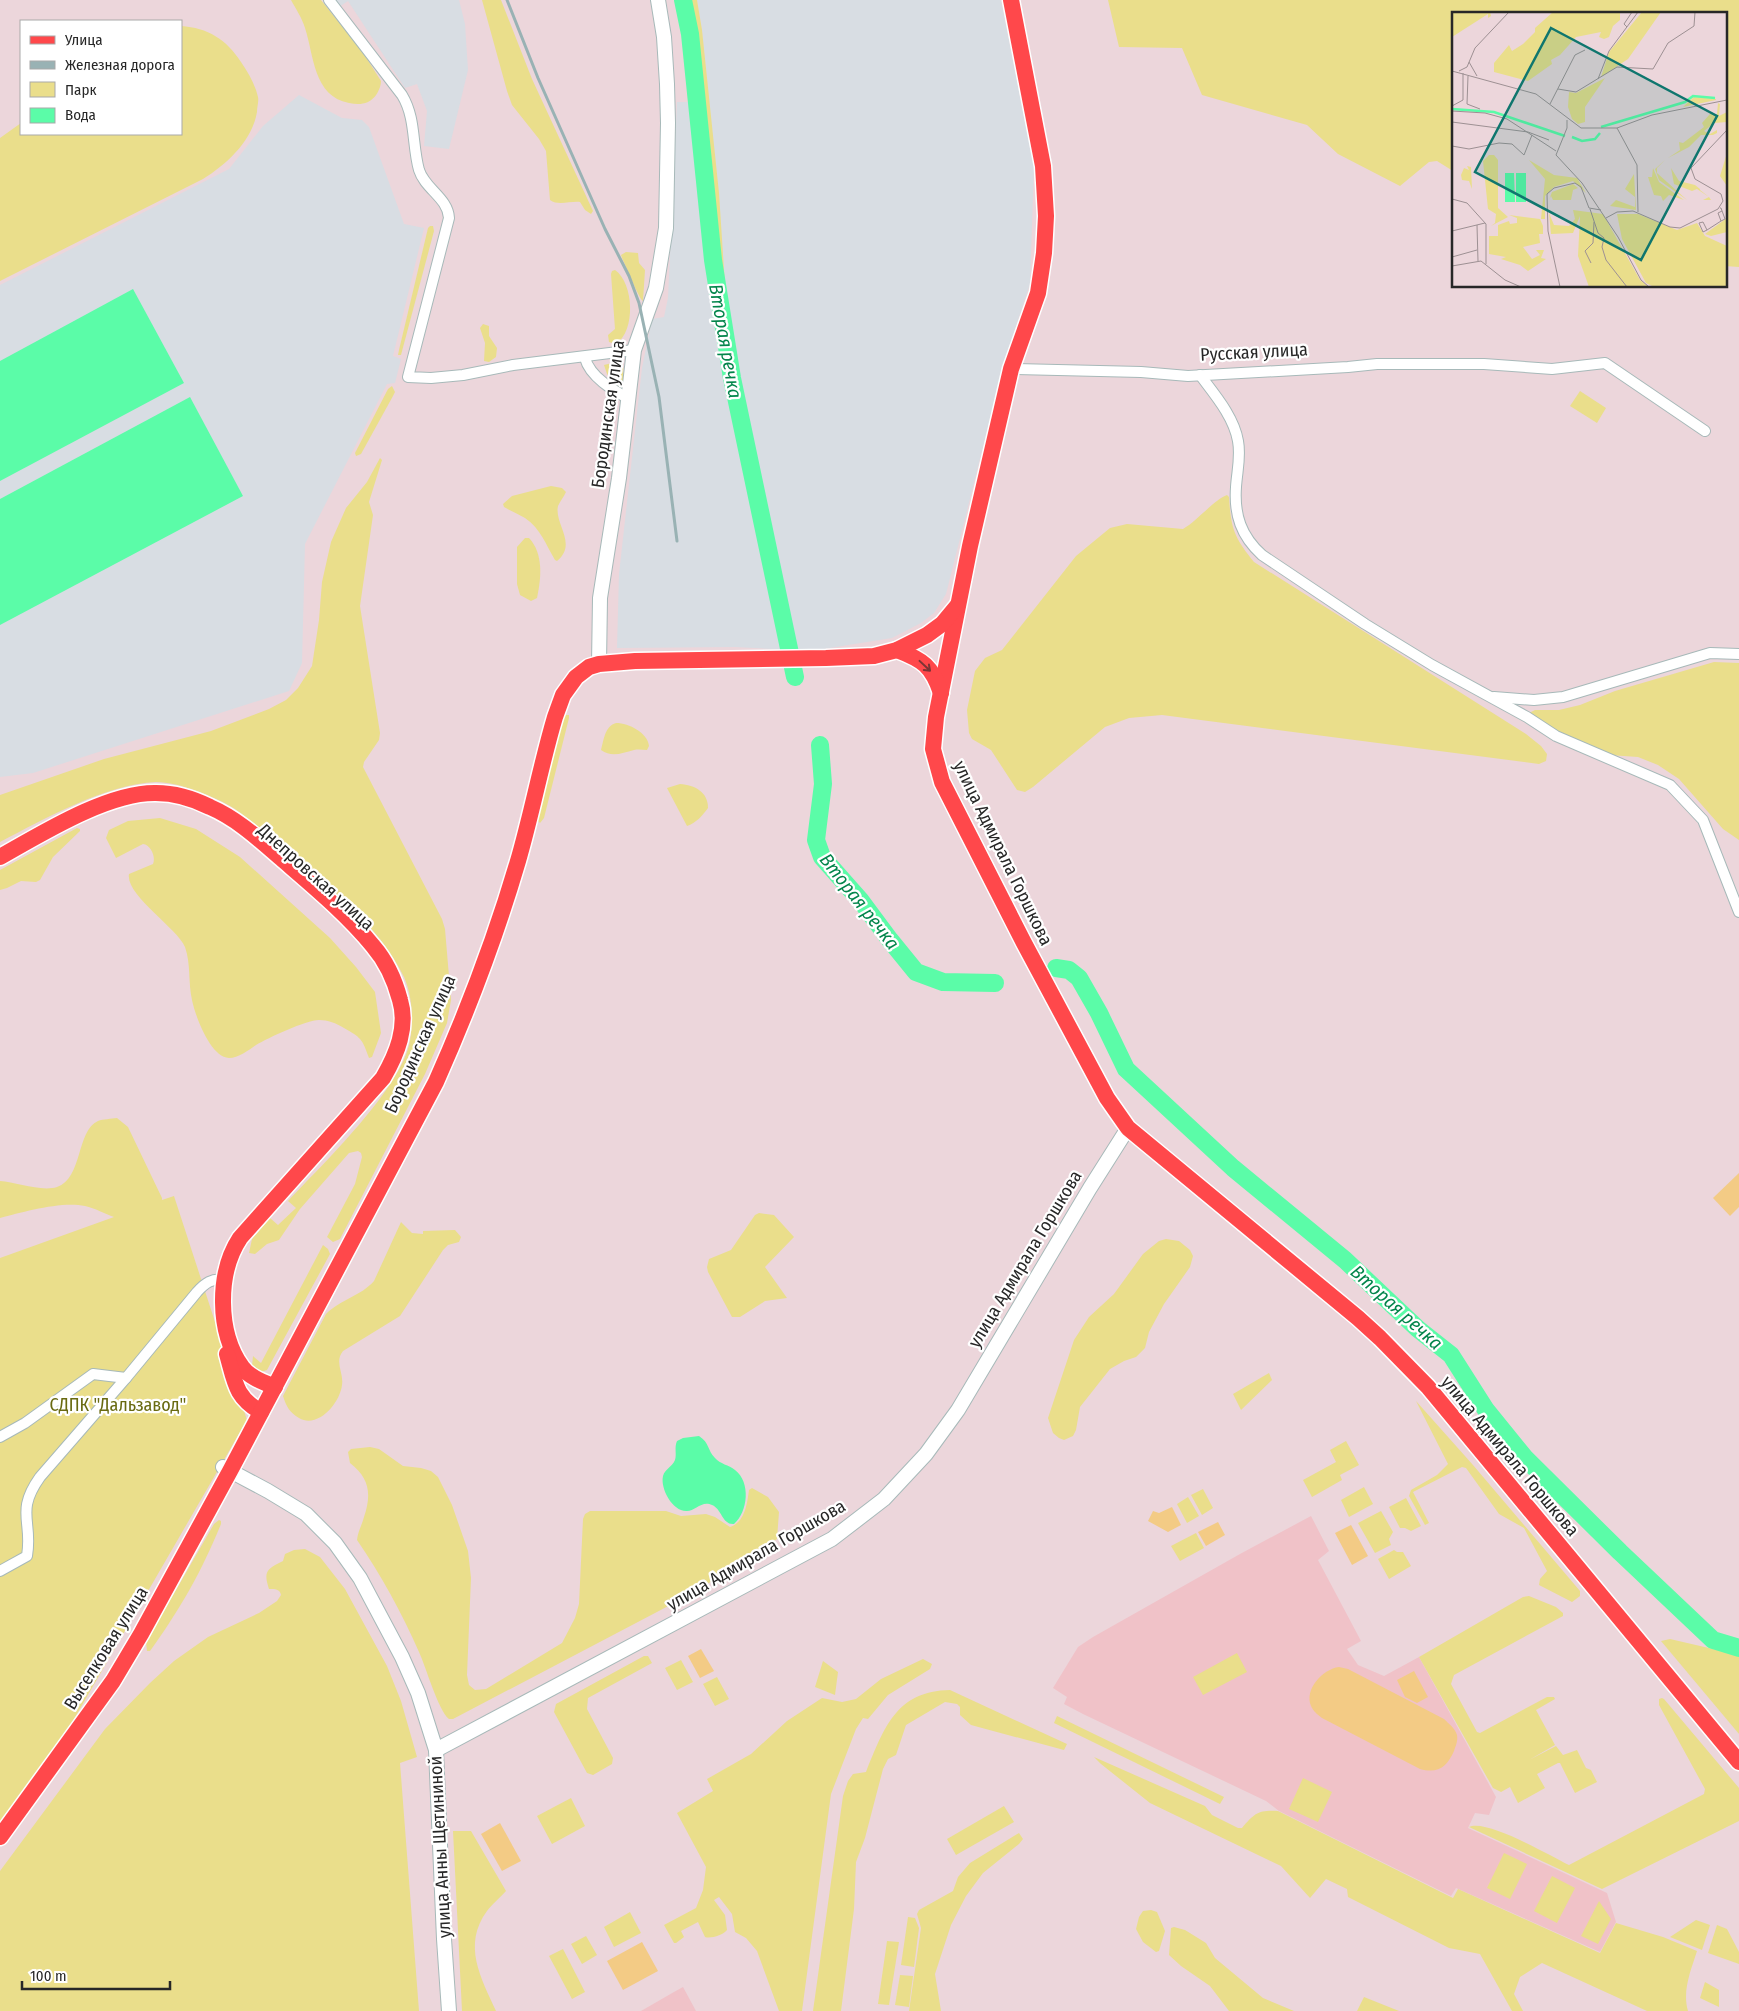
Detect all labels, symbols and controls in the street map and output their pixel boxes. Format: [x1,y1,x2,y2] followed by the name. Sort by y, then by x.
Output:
[1452,12,1726,288] inset map
[20,20,182,135] legend
[64,31,103,49] text: Улица
[65,56,175,74] text: Железная дорога
[65,81,96,99] text: Парк
[65,106,96,124] text: Вода
[704,282,747,400] water label: Вторая речка
[587,338,629,489] street label: Бородинская улица
[1200,338,1308,366] street label: Русская улица
[919,660,932,672] one-way arrow
[949,757,1057,949] street label: улица Адмирала Горшкова
[253,818,379,935] street label: Днепровская улица
[815,849,904,954] water label: Вторая речка
[380,971,460,1117] street label: Бородинская улица
[963,1166,1087,1352] street label: улица Адмирала Горшкова
[1346,1260,1447,1355] water label: Вторая речка
[1436,1371,1584,1541] street label: улица Адмирала Горшкова
[50,1394,186,1416] park label: СДПК "Дальзавод"
[663,1495,850,1615] street label: улица Адмирала Горшкова
[59,1582,153,1714] street label: Выселковая улица
[424,1755,456,1939] street label: улица Анны Щетининой
[22,1958,170,1990] scale bar
[30,1967,67,1985] text: 100 m

